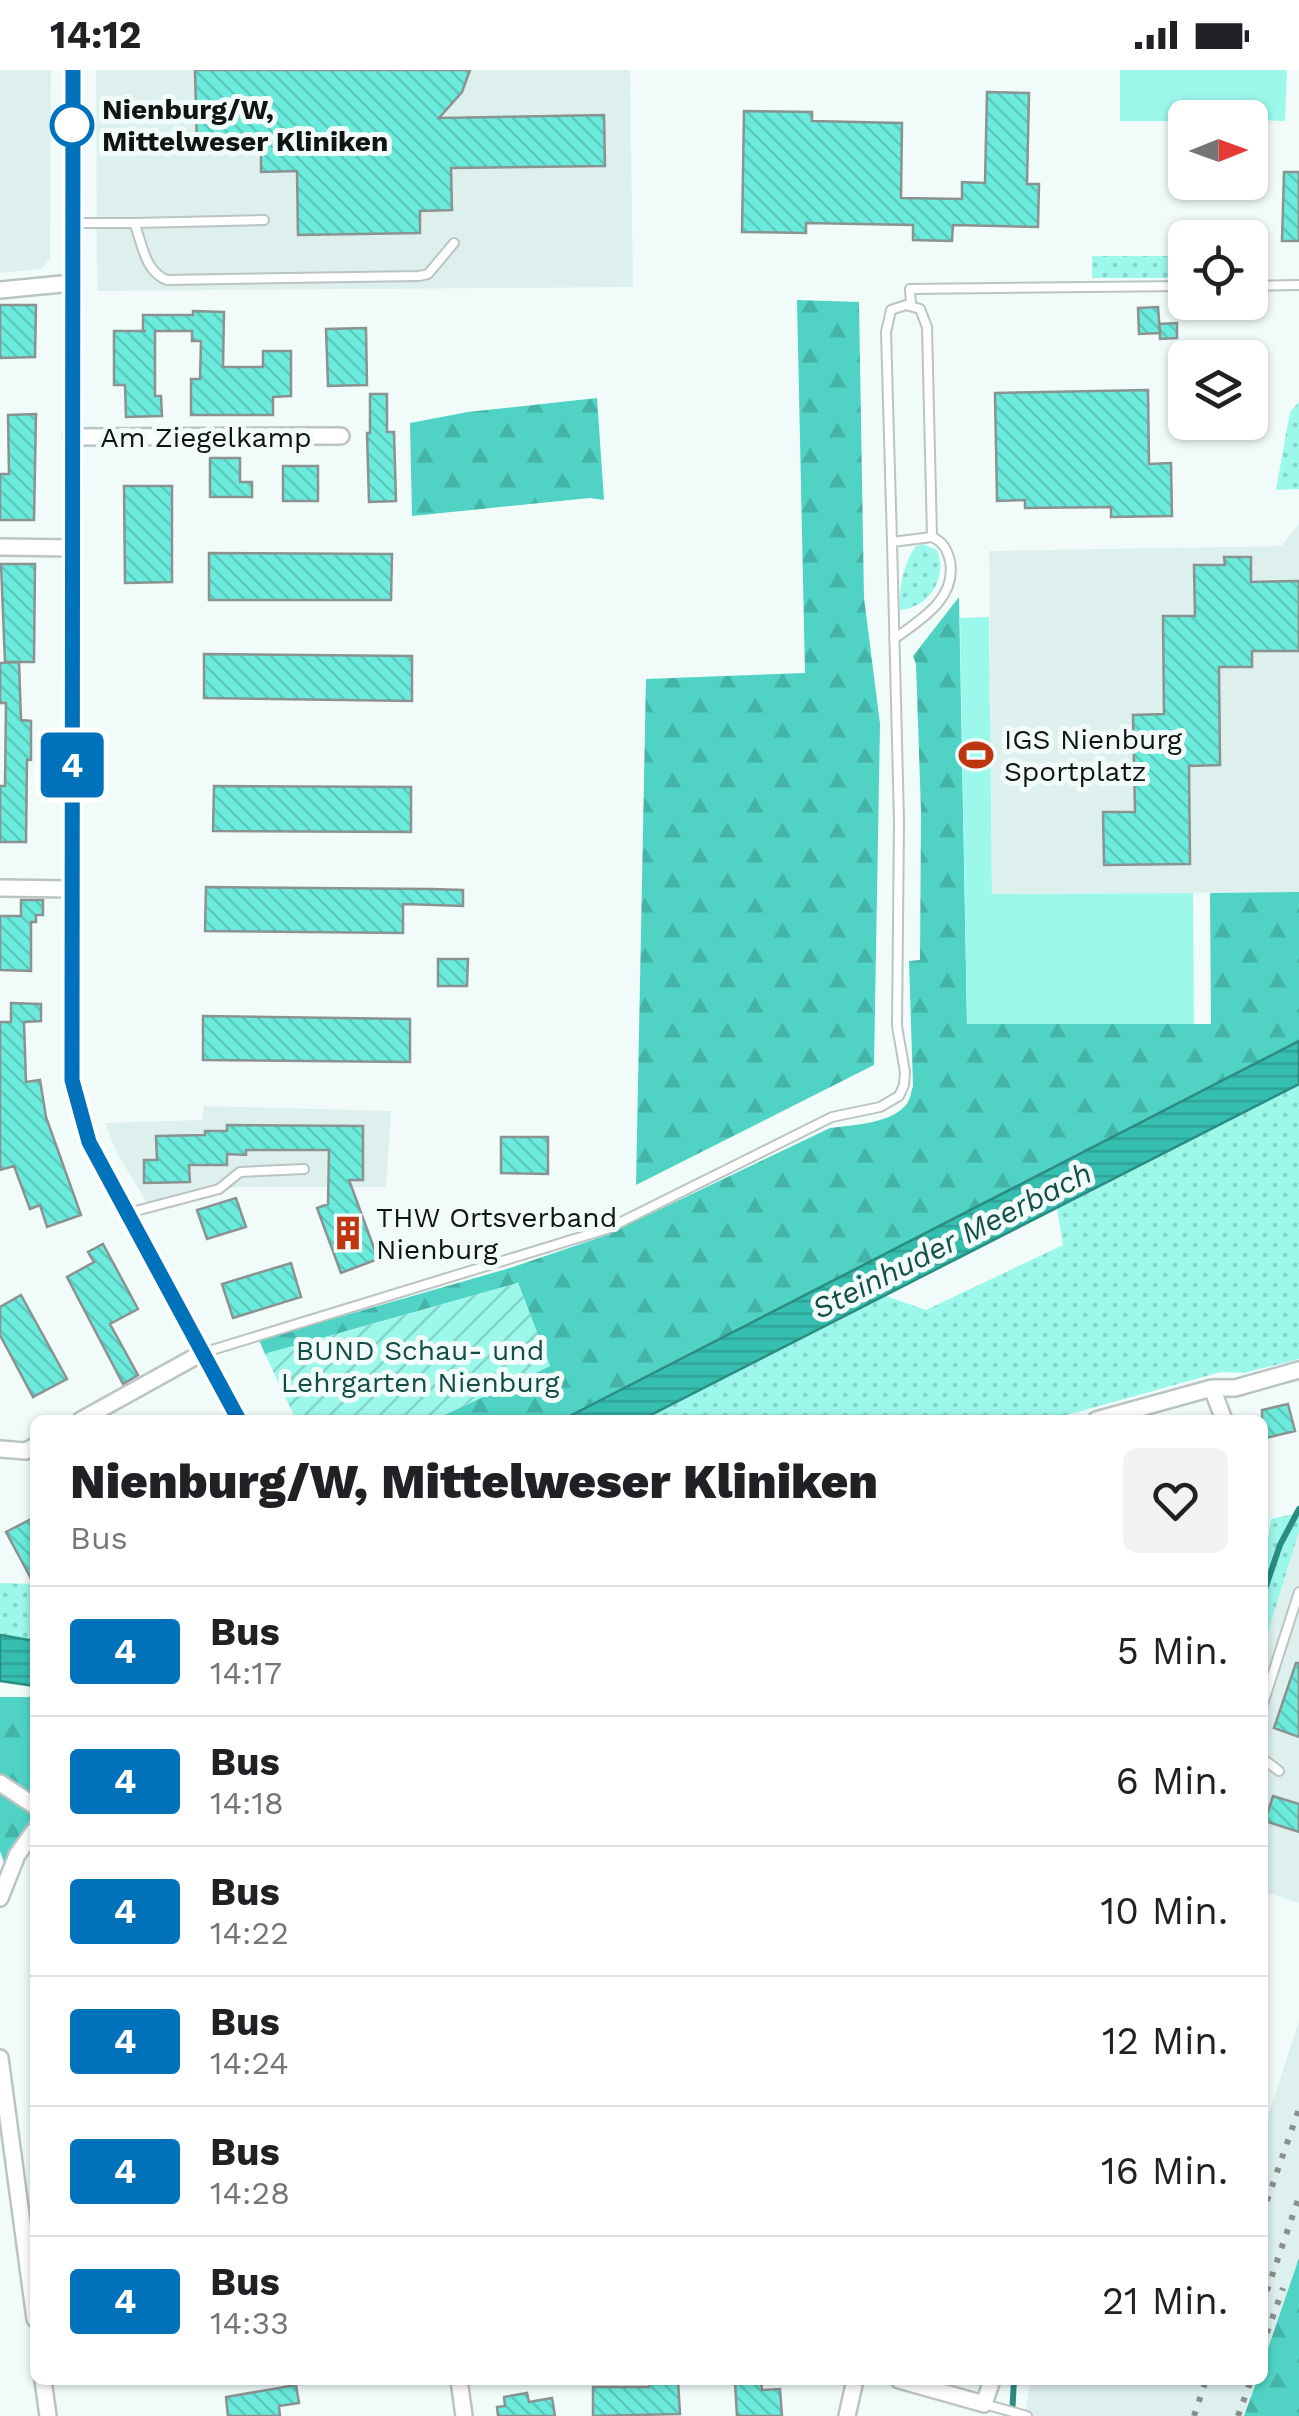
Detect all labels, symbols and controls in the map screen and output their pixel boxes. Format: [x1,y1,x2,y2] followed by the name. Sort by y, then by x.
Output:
[50,13,141,57] text: 14:12
[102,93,388,158] place label: Nienburg/W, Mittelweser Kliniken
[1168,100,1268,200] north arrow
[1168,100,1268,440] map controls
[51,104,93,146] marker: Nienburg/W, Mittelweser Kliniken
[1168,220,1268,320] button: locate
[1168,340,1268,440] button: layers
[100,421,312,454] street label: Am Ziegelkamp
[1004,723,1182,788] place label: IGS Nienburg Sportplatz
[40,732,104,798] line badge: 4
[957,736,995,774] sports icon: IGS Nienburg Sportplatz
[61,744,83,786] text: 4
[806,1155,1097,1326] water label: Steinhuder Meerbach
[376,1201,617,1266] place label: THW Ortsverband Nienburg
[329,1214,367,1252] building icon: THW Ortsverband Nienburg
[281,1334,559,1399] park label: BUND Schau- und Lehrgarten Nienburg
[1123,1448,1228,1553] button: heart
[70,1453,878,1510] text: Nienburg/W, Mittelweser Kliniken
[70,1519,128,1557] text: Bus
[210,1610,280,1654] text: Bus
[1117,1629,1228,1673] text: 5 Min.
[114,1630,136,1672] text: 4
[210,1654,282,1692] text: 14:17
[210,1740,280,1784] text: Bus
[1116,1759,1228,1803] text: 6 Min.
[114,1760,136,1802] text: 4
[210,1784,284,1822] text: 14:18
[210,1870,280,1914] text: Bus
[1100,1889,1228,1933] text: 10 Min.
[114,1890,136,1932] text: 4
[210,1914,289,1952] text: 14:22
[210,2000,280,2044] text: Bus
[1102,2019,1228,2063] text: 12 Min.
[114,2020,136,2062] text: 4
[210,2044,289,2082] text: 14:24
[210,2130,280,2174] text: Bus
[1101,2149,1228,2193] text: 16 Min.
[114,2150,136,2192] text: 4
[210,2174,290,2212] text: 14:28
[210,2260,280,2304] text: Bus
[1102,2279,1228,2323] text: 21 Min.
[114,2280,136,2322] text: 4
[210,2304,289,2342] text: 14:33

